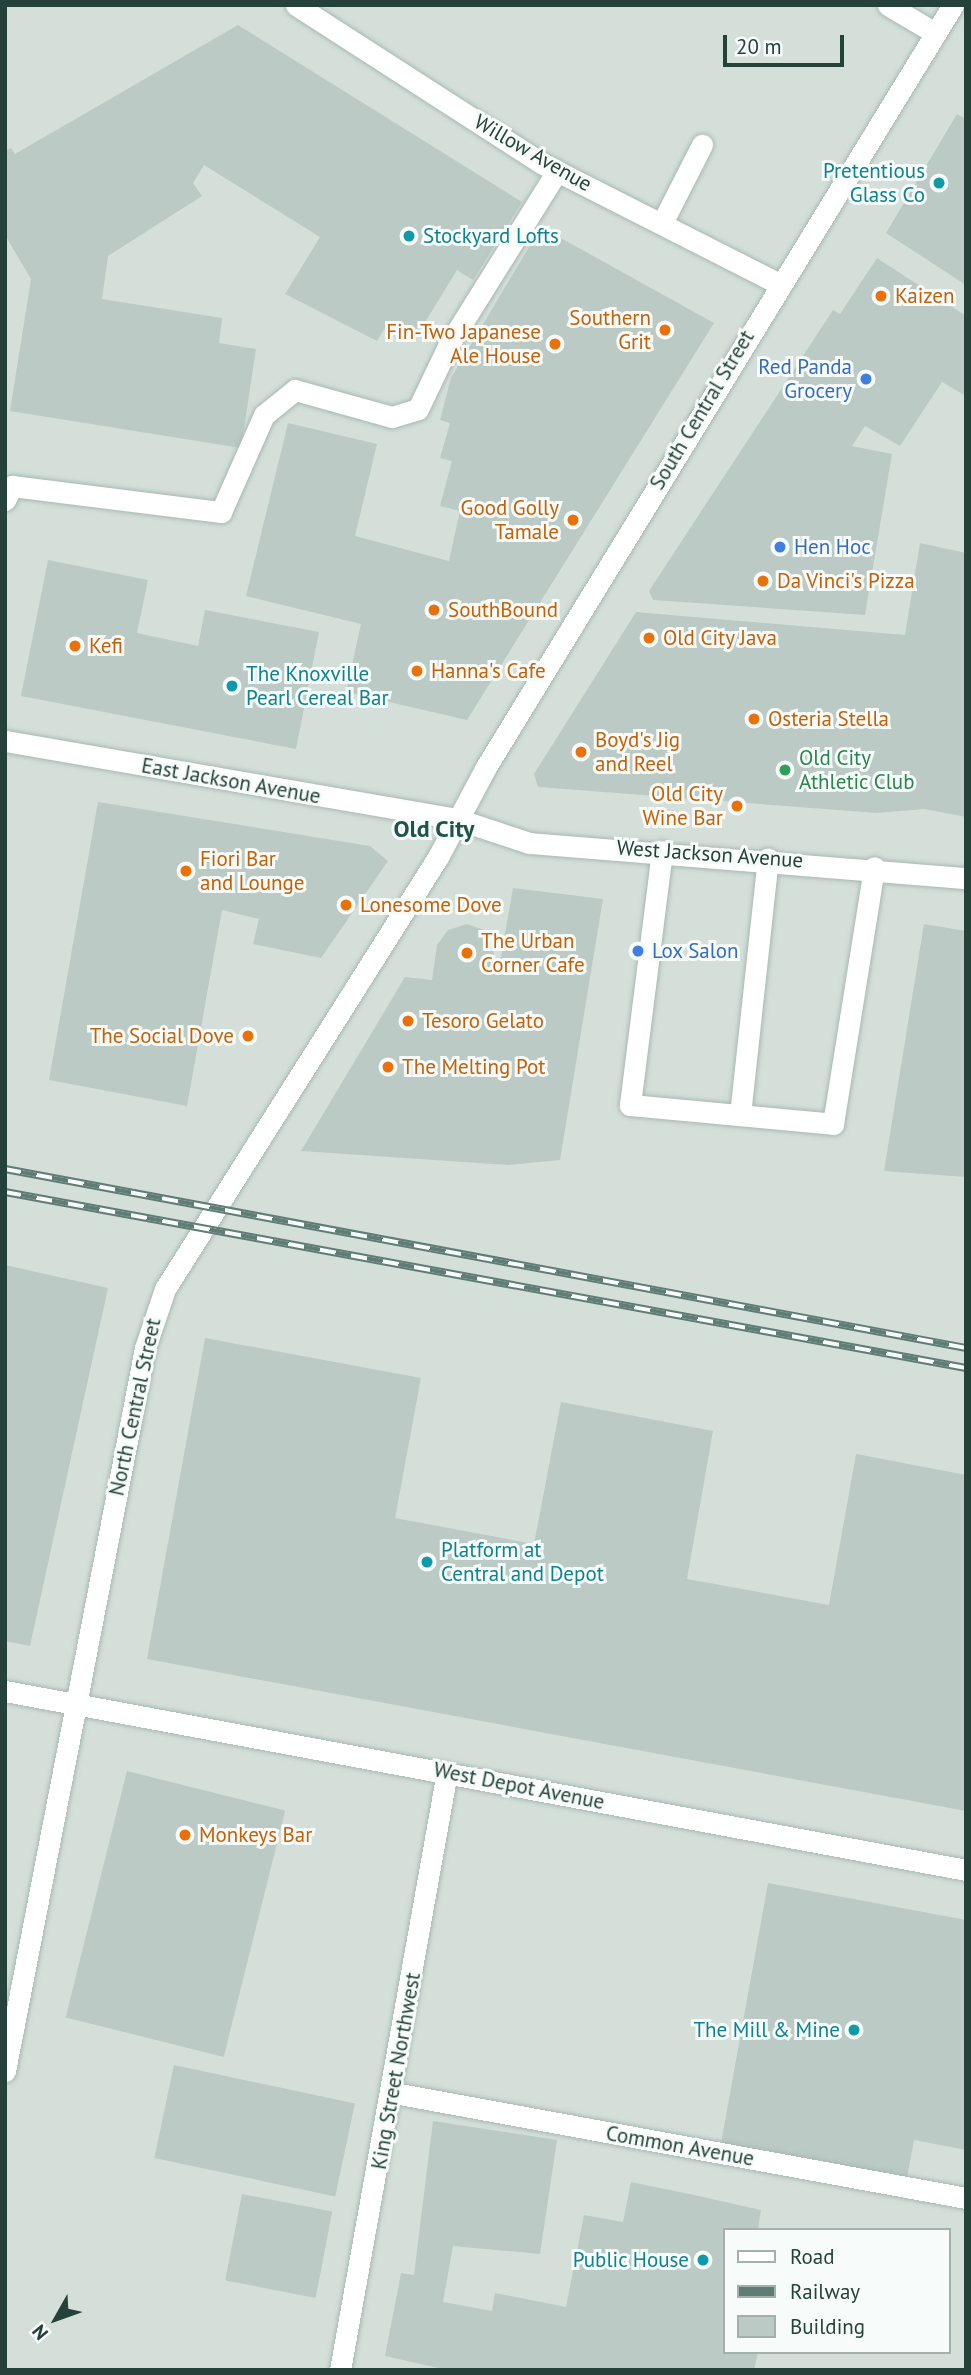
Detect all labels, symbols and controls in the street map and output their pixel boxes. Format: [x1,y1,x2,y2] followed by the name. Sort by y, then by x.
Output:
[726,21,847,65] scale bar
[736,33,782,60] text: 20 m
[469,109,597,197] street label: Willow Avenue
[823,158,925,208] place label: Pretentious Glass Co
[931,175,947,191] marker: Pretentious Glass Co
[423,223,559,249] place label: Stockyard Lofts
[401,228,417,244] marker: Stockyard Lofts
[895,283,954,309] place label: Kaizen
[873,288,889,304] marker: Kaizen
[569,305,651,355] place label: Southern Grit
[386,319,541,369] place label: Fin-Two Japanese Ale House
[657,322,673,338] marker: Southern Grit
[644,326,760,494] street label: South Central Street
[547,336,563,352] marker: Fin-Two Japanese Ale House
[758,354,852,404] place label: Red Panda Grocery
[858,371,874,387] marker: Red Panda Grocery
[461,495,559,545] place label: Good Golly Tamale
[565,512,581,528] marker: Good Golly Tamale
[794,534,871,560] place label: Hen Hoc
[772,539,788,555] marker: Hen Hoc
[777,568,915,594] place label: Da Vinci's Pizza
[755,573,771,589] marker: Da Vinci's Pizza
[448,597,558,623] place label: SouthBound
[426,602,442,618] marker: SouthBound
[663,625,778,651] place label: Old City Java
[641,630,657,646] marker: Old City Java
[89,633,123,659] place label: Kefi
[67,638,83,654] marker: Kefi
[431,658,546,684] place label: Hanna's Cafe
[246,661,389,711] place label: The Knoxville Pearl Cereal Bar
[409,663,425,679] marker: Hanna's Cafe
[224,678,240,694] marker: The Knoxville Pearl Cereal Bar
[768,706,889,732] place label: Osteria Stella
[746,711,762,727] marker: Osteria Stella
[595,727,680,777] place label: Boyd's Jig and Reel
[573,744,589,760] marker: Boyd's Jig and Reel
[799,745,915,795] place label: Old City Athletic Club
[139,753,323,809] street label: East Jackson Avenue
[777,762,793,778] marker: Old City Athletic Club
[642,781,723,831] place label: Old City Wine Bar
[729,798,745,814] marker: Old City Wine Bar
[393,815,475,843] district label: Old City
[616,835,804,873] street label: West Jackson Avenue
[200,846,304,896] place label: Fiori Bar and Lounge
[178,863,194,879] marker: Fiori Bar and Lounge
[360,892,502,918] place label: Lonesome Dove
[338,897,354,913] marker: Lonesome Dove
[481,928,585,978] place label: The Urban Corner Cafe
[652,938,739,964] place label: Lox Salon
[630,943,646,959] marker: Lox Salon
[459,945,475,961] marker: The Urban Corner Cafe
[422,1008,544,1034] place label: Tesoro Gelato
[400,1013,416,1029] marker: Tesoro Gelato
[90,1023,234,1049] place label: The Social Dove
[240,1028,256,1044] marker: The Social Dove
[402,1054,545,1080] place label: The Melting Pot
[380,1059,396,1075] marker: The Melting Pot
[104,1316,166,1498] street label: North Central Street
[441,1537,604,1587] place label: Platform at Central and Depot
[419,1554,435,1570] marker: Platform at Central and Depot
[431,1757,607,1815] street label: West Depot Avenue
[199,1822,312,1848] place label: Monkeys Bar
[177,1827,193,1843] marker: Monkeys Bar
[366,1971,426,2171] street label: King Street Northwest
[693,2017,840,2043] place label: The Mill & Mine
[846,2022,862,2038] marker: The Mill & Mine
[604,2121,756,2171] street label: Common Avenue
[722,2228,950,2354] legend
[790,2243,834,2270] text: Road
[572,2247,689,2273] place label: Public House
[695,2252,711,2268] marker: Public House
[790,2278,860,2305] text: Railway
[21,2284,91,2354] north arrow
[790,2313,865,2340] text: Building
[27,2320,53,2345] text: N

